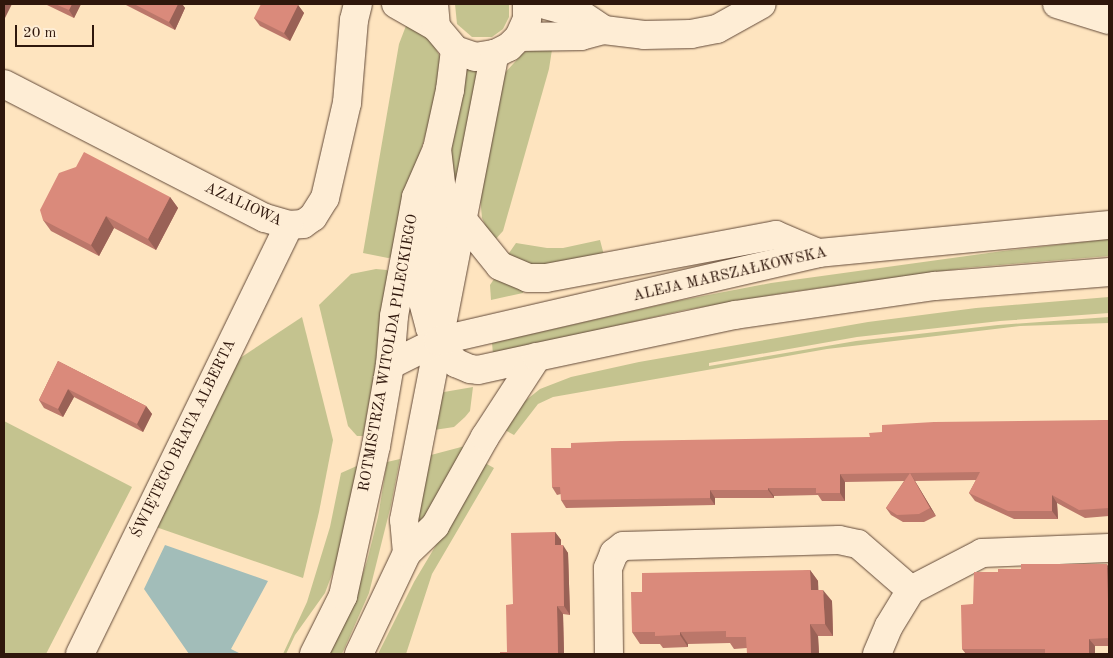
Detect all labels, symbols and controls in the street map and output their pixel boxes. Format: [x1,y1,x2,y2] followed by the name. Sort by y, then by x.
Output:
[18,15,96,47] scale bar
[23,26,57,41] text: 20 m
[201,179,285,231] street label: AZALIOWA
[356,213,422,493] street label: ROTMISTRZA WITOLDA PILECKIEGO
[631,244,829,306] street label: ALEJA MARSZAŁKOWSKA
[128,337,240,541] street label: ŚWIĘTEGO BRATA ALBERTA

